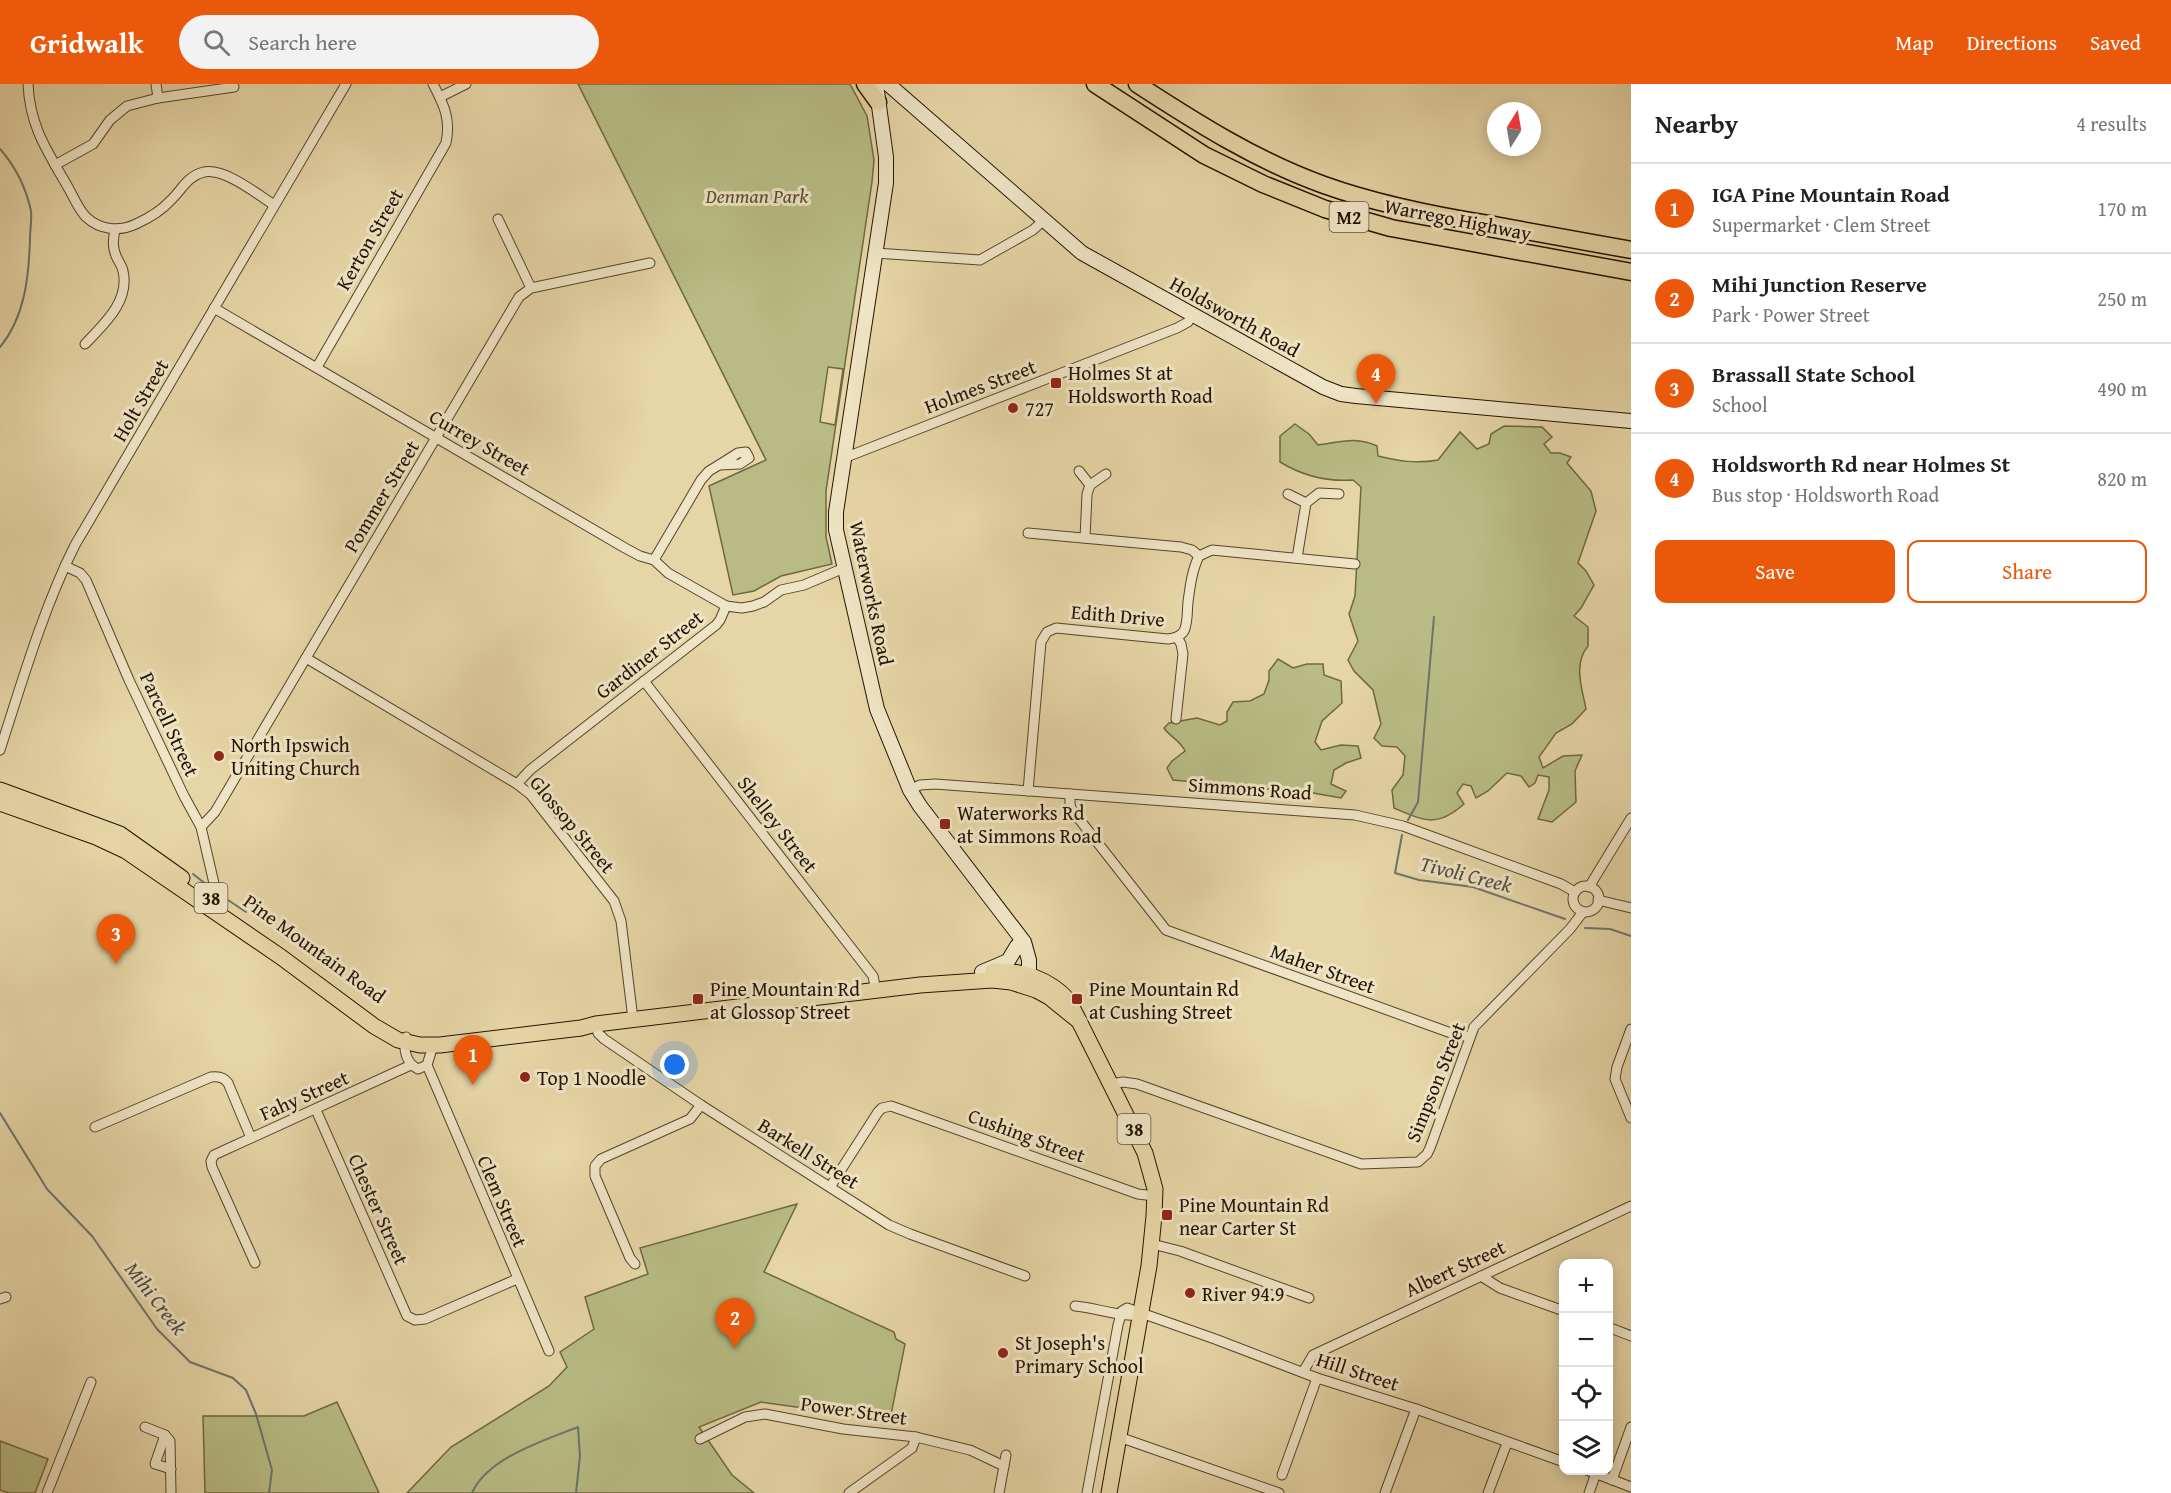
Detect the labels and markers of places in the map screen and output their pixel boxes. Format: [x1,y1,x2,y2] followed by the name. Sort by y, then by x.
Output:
[1356,354,1396,404] pin: 4
[1068,358,1213,410] place label: Holmes St at Holdsworth Road
[1049,376,1063,390] marker: Holmes St at Holdsworth Road
[1025,394,1054,423] place label: 727
[1006,401,1020,415] marker: 727
[231,730,360,782] place label: North Ipswich Uniting Church
[212,749,226,763] marker: North Ipswich Uniting Church
[957,798,1102,850] place label: Waterworks Rd at Simmons Road
[938,817,952,831] marker: Waterworks Rd at Simmons Road
[96,914,136,964] pin: 3
[710,974,860,1026] place label: Pine Mountain Rd at Glossop Street
[1089,974,1239,1026] place label: Pine Mountain Rd at Cushing Street
[691,992,705,1006] marker: Pine Mountain Rd at Glossop Street
[1070,992,1084,1006] marker: Pine Mountain Rd at Cushing Street
[454,1036,492,1085] pin: 1
[537,1063,646,1092] place label: Top 1 Noodle
[518,1070,532,1084] marker: Top 1 Noodle
[1179,1190,1329,1242] place label: Pine Mountain Rd near Carter St
[1160,1208,1174,1222] marker: Pine Mountain Rd near Carter St
[1202,1279,1284,1308] place label: River 94.9
[1183,1286,1197,1300] marker: River 94.9
[716,1298,754,1348] pin: 2
[1015,1328,1144,1380] place label: St Joseph's Primary School
[996,1346,1010,1360] marker: St Joseph's Primary School

